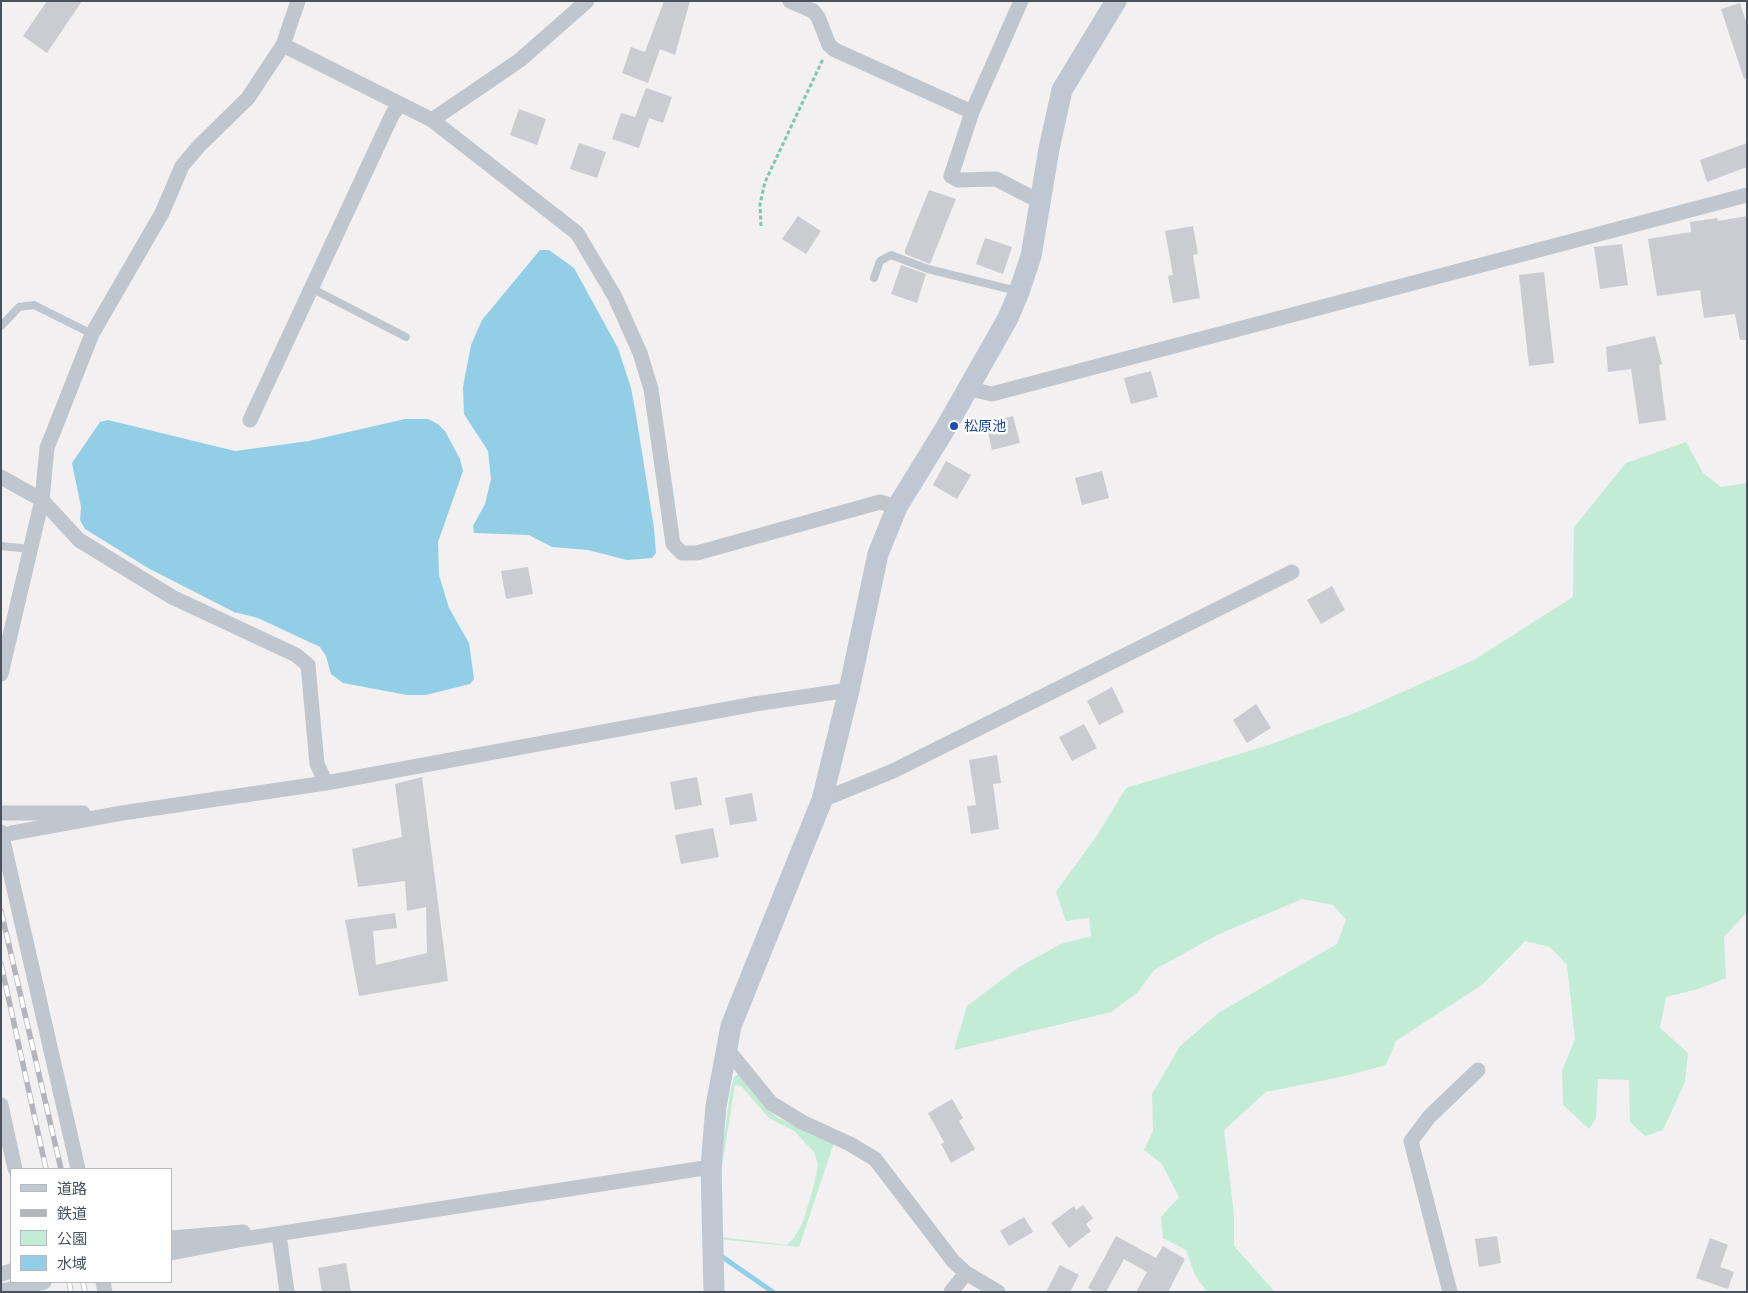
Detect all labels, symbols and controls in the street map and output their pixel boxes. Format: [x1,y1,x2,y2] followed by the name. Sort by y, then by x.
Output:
[964,418,1006,434] place label: 松原池
[948,420,960,432] marker: 松原池
[10,1168,172,1283] legend
[57,1179,87,1197] text: 道路
[57,1204,87,1222] text: 鉄道
[57,1229,87,1247] text: 公園
[57,1254,87,1272] text: 水域

